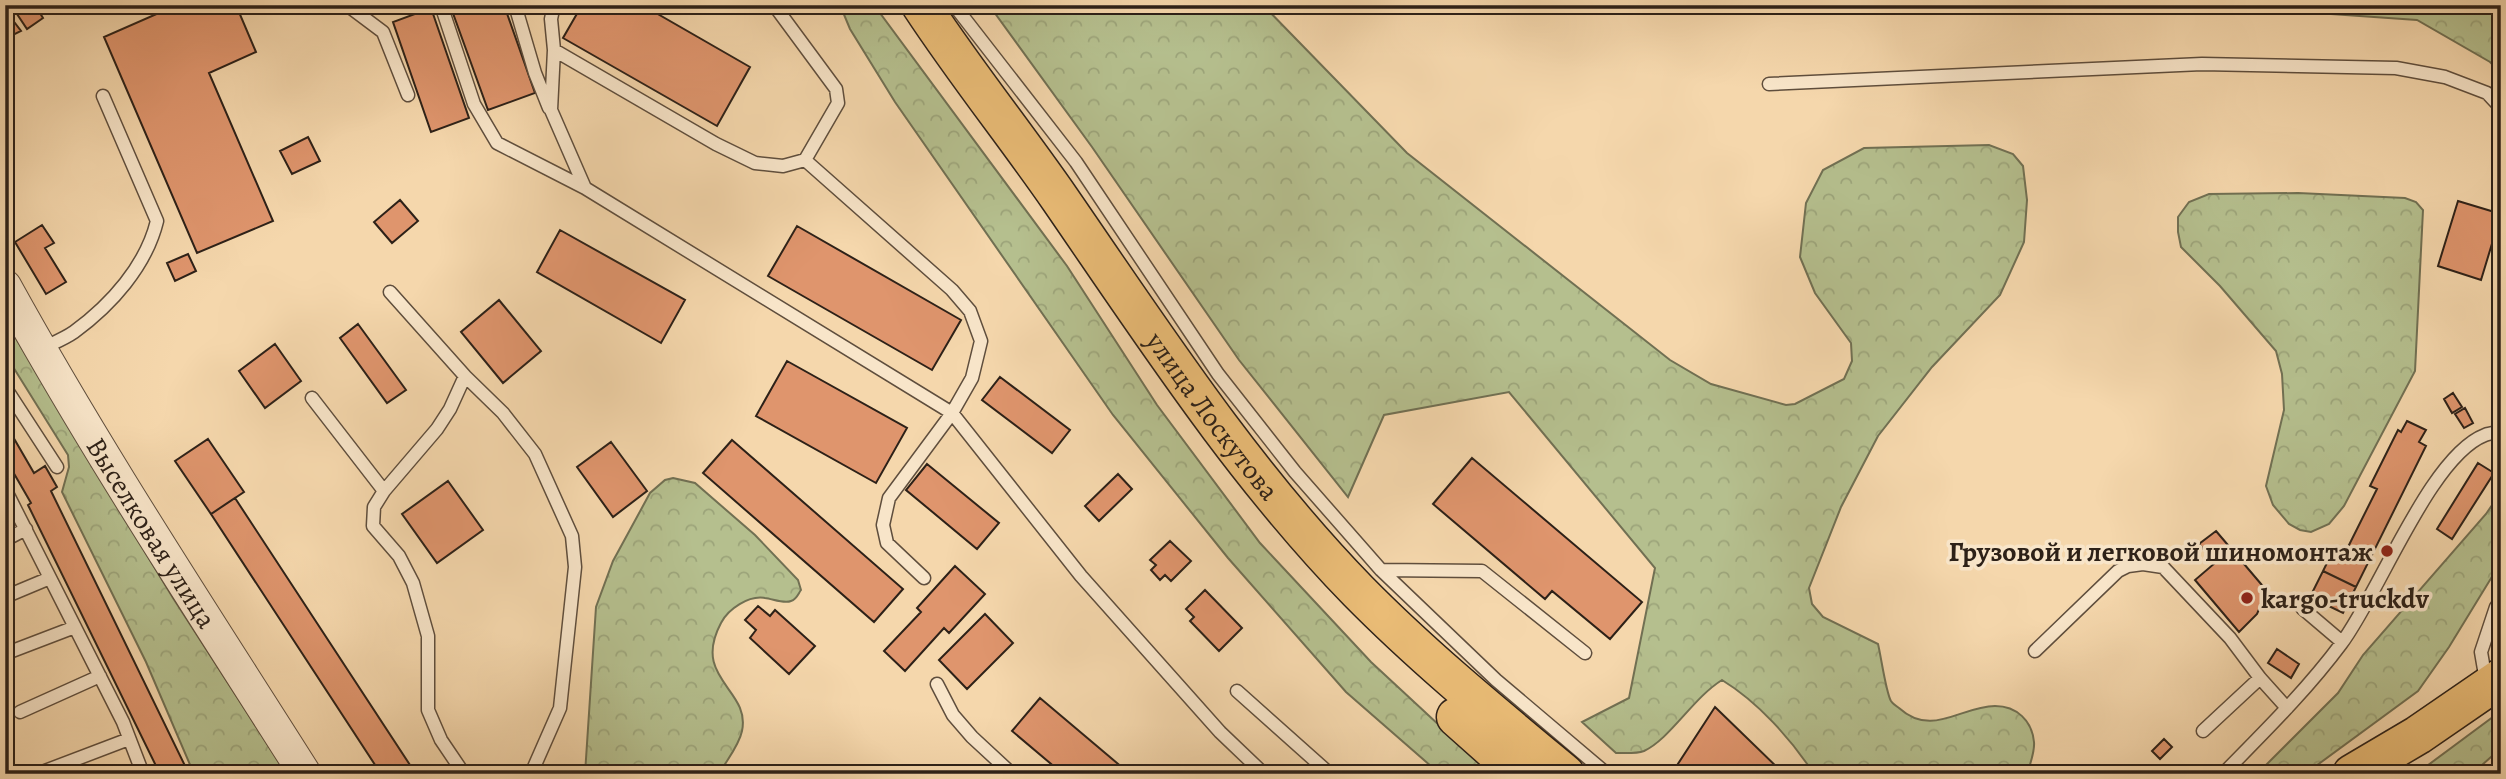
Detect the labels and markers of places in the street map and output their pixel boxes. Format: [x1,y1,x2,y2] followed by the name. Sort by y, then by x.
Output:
[1948,533,2373,571] place label: Грузовой и легковой шиномонтаж
[2379,543,2395,559] marker: Грузовой и легковой шиномонтаж
[2261,580,2430,618] place label: kargo-truckdv
[2239,590,2255,606] marker: kargo-truckdv

